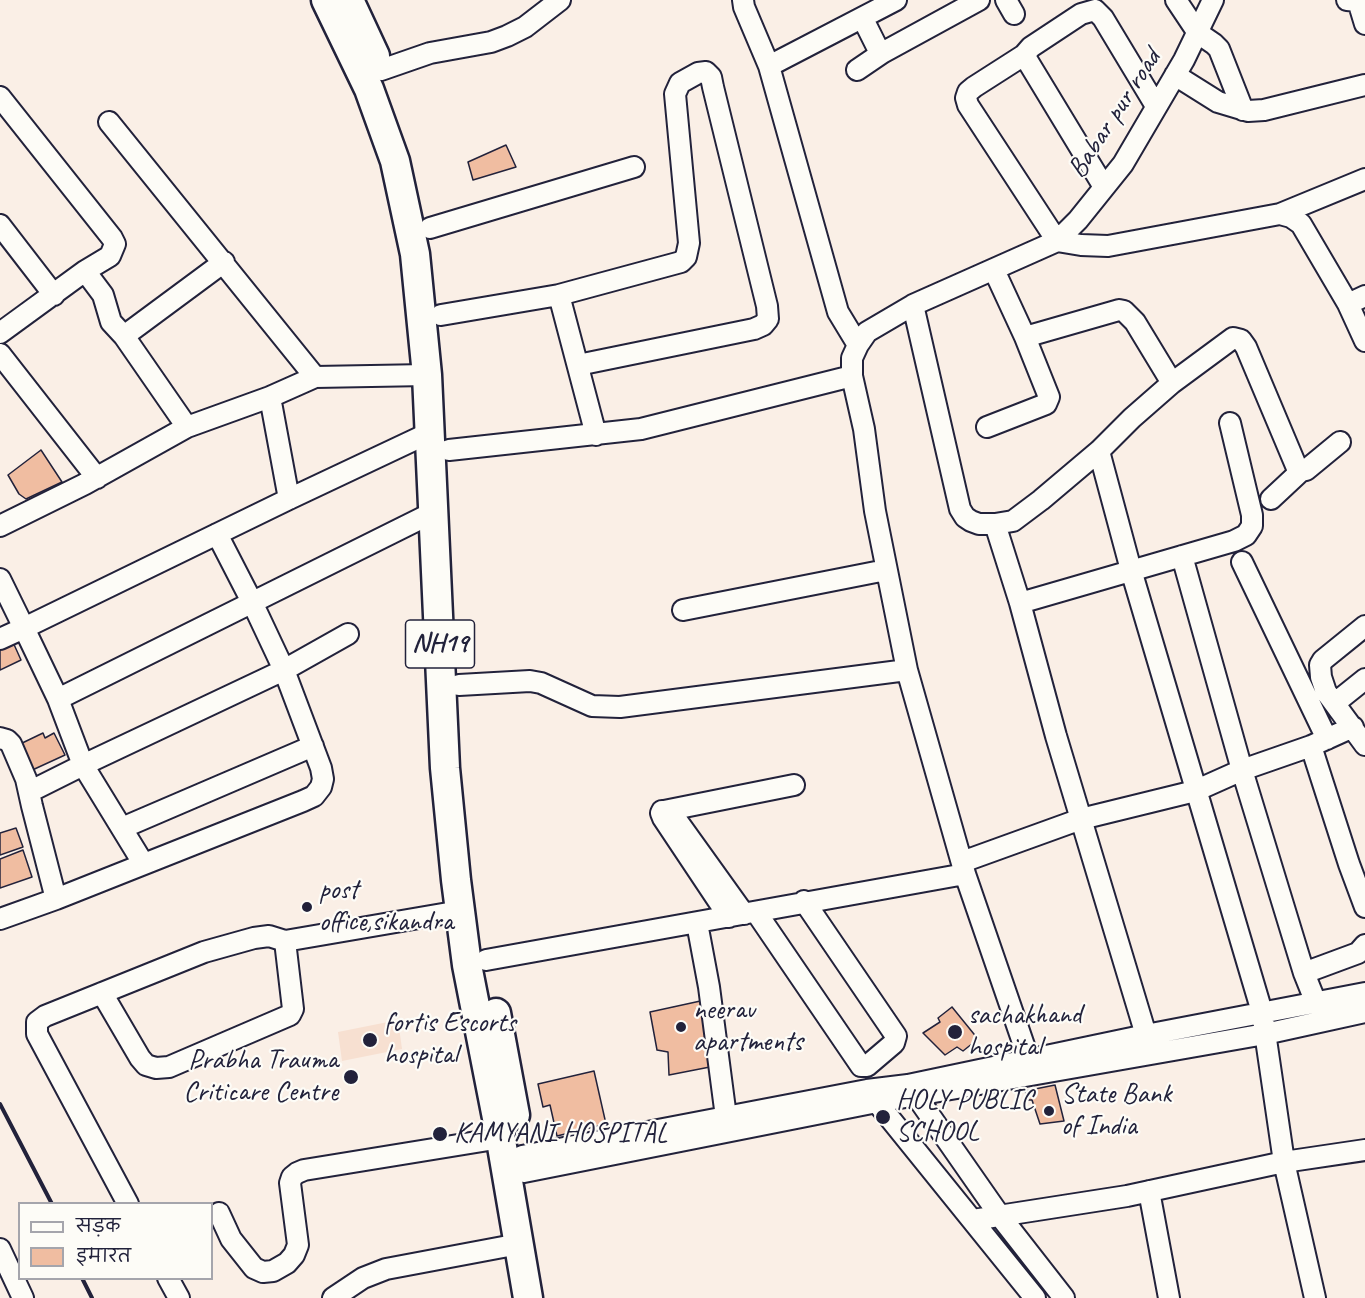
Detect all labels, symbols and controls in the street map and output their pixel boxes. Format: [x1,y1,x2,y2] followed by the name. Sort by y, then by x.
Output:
[1061,43,1169,185] street label: Babar pur road
[406,620,474,668] road number: NH19
[319,874,453,940] place label: post office,sikandra
[300,900,314,914] marker: post office,sikandra
[693,994,803,1060] place label: neerav apartments
[968,999,1082,1065] place label: sachakhand hospital
[384,1007,516,1073] place label: fortis Escorts hospital
[674,1020,688,1034] marker: neerav apartments
[946,1023,964,1041] marker: sachakhand hospital
[361,1031,379,1049] marker: fortis Escorts hospital
[184,1044,338,1110] place label: Prabha Trauma Criticare Centre
[342,1068,360,1086] marker: Prabha Trauma Criticare Centre
[1061,1078,1171,1144] place label: State Bank of India
[896,1084,1033,1150] place label: HOLY PUBLIC SCHOOL
[1042,1104,1056,1118] marker: State Bank of India
[874,1108,892,1126] marker: HOLY PUBLIC SCHOOL
[454,1117,667,1151] place label: KAMYANI HOSPITAL
[431,1125,449,1143] marker: KAMYANI HOSPITAL
[18,1202,213,1280] legend
[76,1215,120,1237] text: सड़क
[76,1245,131,1267] text: इमारत

